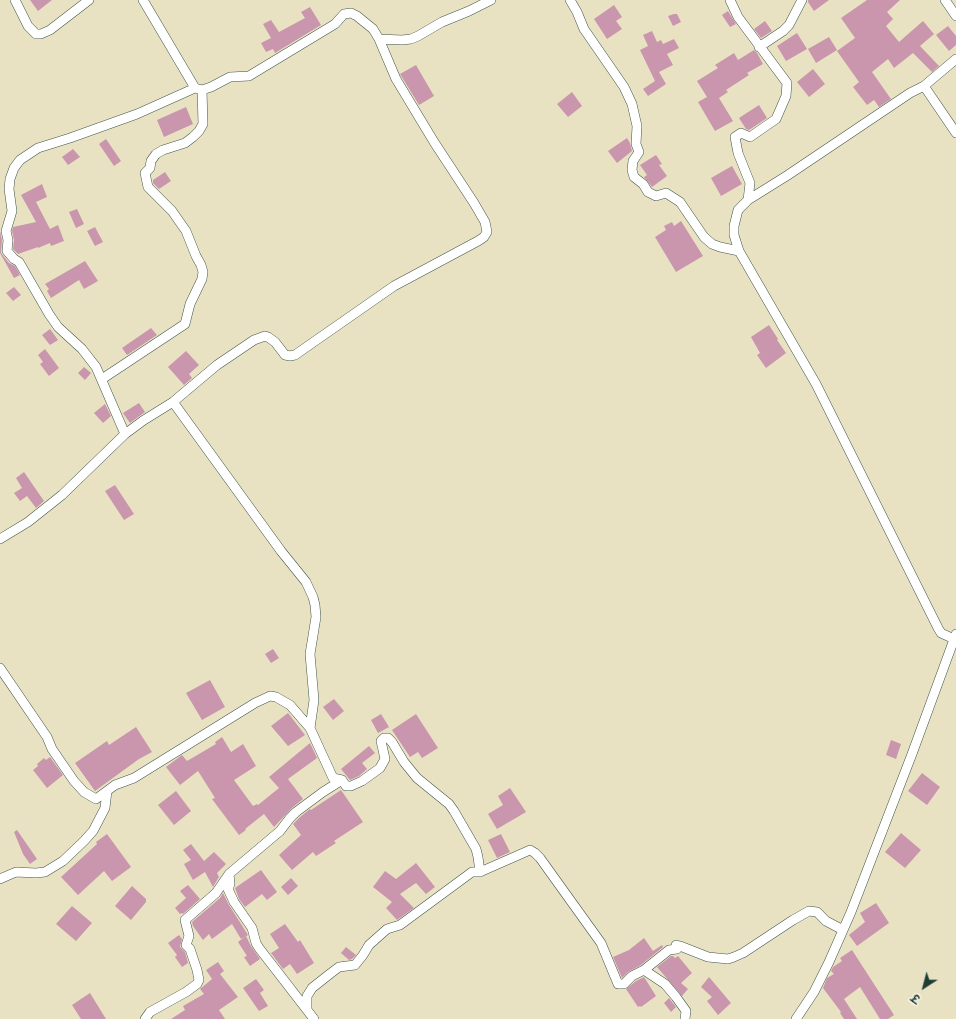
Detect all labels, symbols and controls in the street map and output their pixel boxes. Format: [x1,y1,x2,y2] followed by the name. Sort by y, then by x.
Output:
[904,967,944,1007] north arrow
[910,990,923,1004] text: उ

